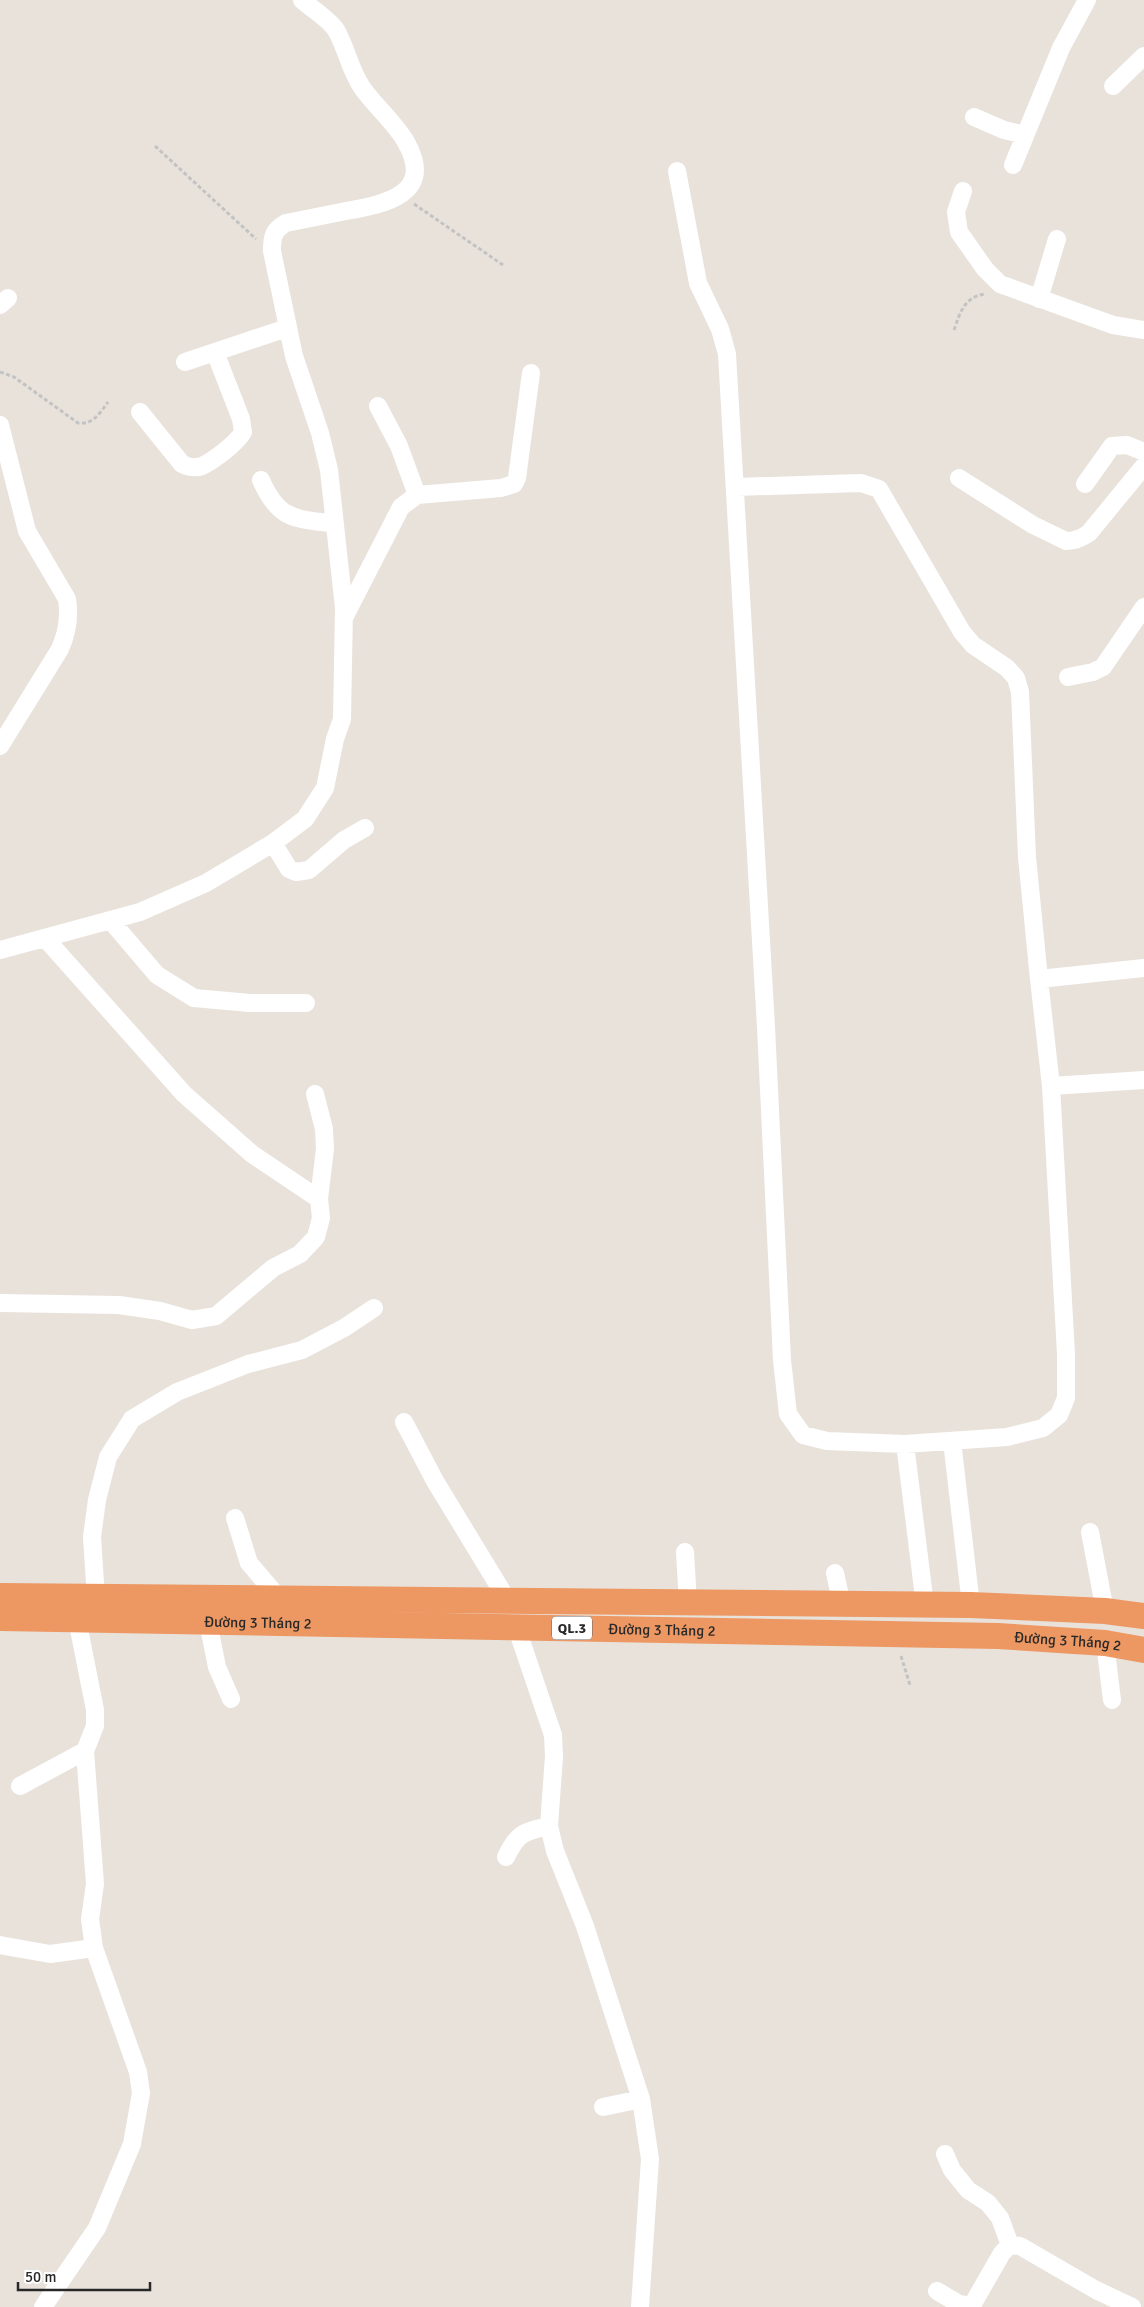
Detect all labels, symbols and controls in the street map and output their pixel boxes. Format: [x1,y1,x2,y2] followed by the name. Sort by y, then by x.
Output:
[204,1613,312,1633] street label: Đường 3 Tháng 2
[552,1616,592,1640] road number: QL.3
[608,1620,716,1640] street label: Đường 3 Tháng 2
[1013,1628,1123,1655] street label: Đường 3 Tháng 2
[18,2260,150,2292] scale bar
[25,2268,56,2286] text: 50 m

